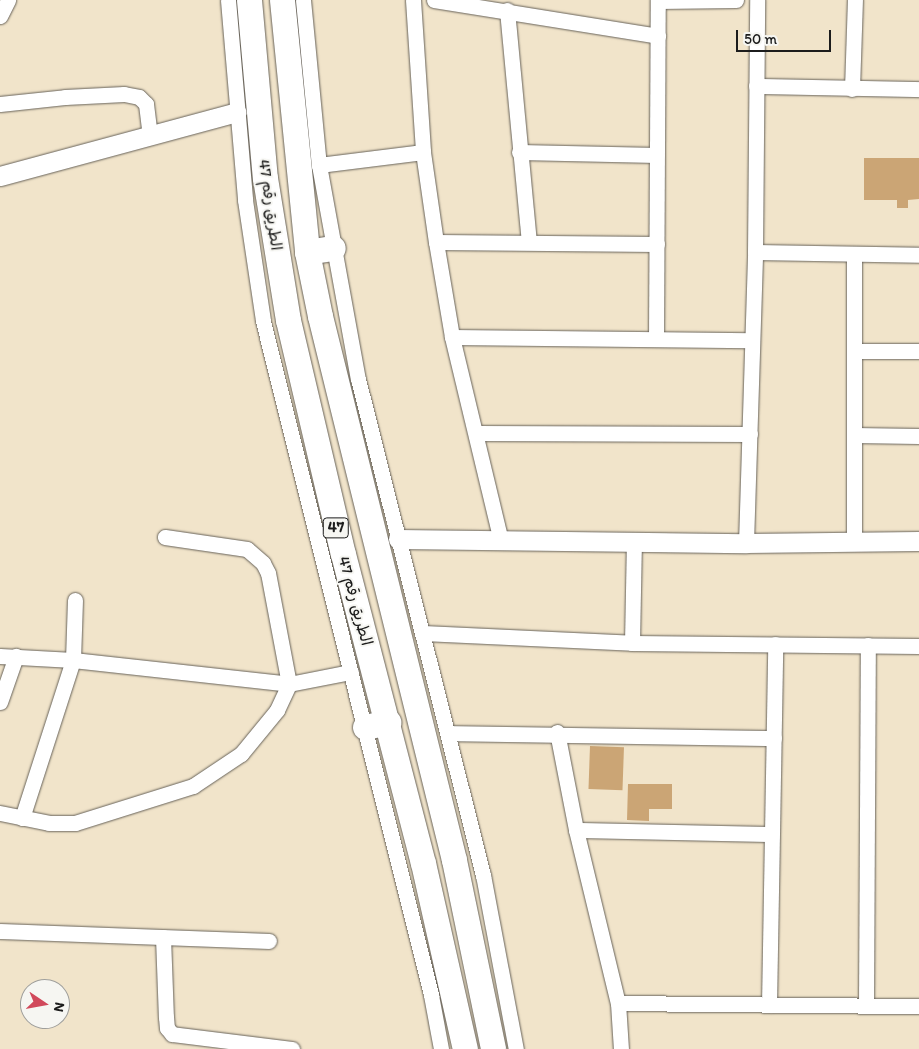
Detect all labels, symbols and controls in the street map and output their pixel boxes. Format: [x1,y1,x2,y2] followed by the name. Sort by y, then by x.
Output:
[739,20,834,52] scale bar
[744,30,777,48] text: 50 m
[254,158,286,252] street label: الطريق رقم 47
[322,516,350,540] road number: 47
[334,554,376,648] street label: الطريق رقم 47
[20,979,70,1029] north arrow
[50,1001,68,1013] text: N

